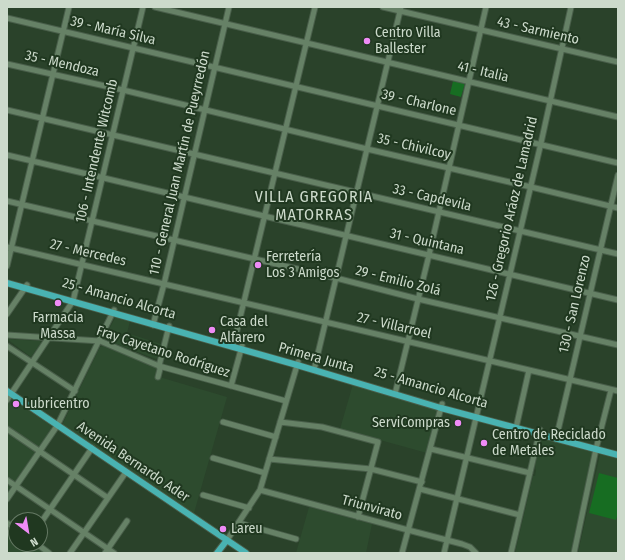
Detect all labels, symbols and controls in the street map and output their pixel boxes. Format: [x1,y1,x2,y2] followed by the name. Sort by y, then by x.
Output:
[69,13,157,49] street label: 39 - María Silva
[495,13,581,49] street label: 43 - Sarmiento
[375,25,441,58] place label: Centro Villa Ballester
[362,36,372,46] marker: Centro Villa Ballester
[23,47,101,81] street label: 35 - Mendoza
[146,49,214,277] street label: 110 - General Juan Martín de Pueyrredón
[456,58,510,86] street label: 41 - Italia
[72,77,122,225] street label: 106 - Intendente Witcomb
[380,86,458,120] street label: 39 - Charlone
[483,115,541,303] street label: 126 - Gregorio Aráoz de Lamadrid
[376,130,452,164] street label: 35 - Chivilcoy
[391,181,473,215] street label: 33 - Capdevila
[255,188,373,226] district label: VILLA GREGORIA MATORRAS
[388,225,466,259] street label: 31 - Quintana
[48,236,128,270] street label: 27 - Mercedes
[266,249,339,282] place label: Ferretería Los 3 Amigos
[556,253,594,355] street label: 130 - San Lorenzo
[253,260,263,270] marker: Ferretería Los 3 Amigos
[354,262,442,300] street label: 29 - Emilio Zolá
[60,275,178,323] street label: 25 - Amancio Alcorta
[53,298,63,308] marker: Farmacia Massa
[355,309,433,343] street label: 27 - Villarroel
[32,310,84,342] place label: Farmacia Massa
[220,314,268,346] place label: Casa del Alfarero
[94,323,232,381] street label: Fray Cayetano Rodríguez
[207,325,217,335] marker: Casa del Alfarero
[276,339,356,377] street label: Primera Junta
[372,364,490,412] street label: 25 - Amancio Alcorta
[24,396,90,412] place label: Lubricentro
[11,399,21,409] marker: Lubricentro
[372,415,450,431] place label: ServiCompras
[74,418,192,506] street label: Avenida Bernardo Ader
[453,418,463,428] marker: ServiCompras
[492,427,606,460] place label: Centro de Reciclado de Metales
[479,438,489,448] marker: Centro de Reciclado de Metales
[340,492,404,524] street label: Triunvirato
[8,512,48,552] north arrow
[231,521,263,537] place label: Lareu
[218,524,228,534] marker: Lareu
[28,535,40,549] text: N

